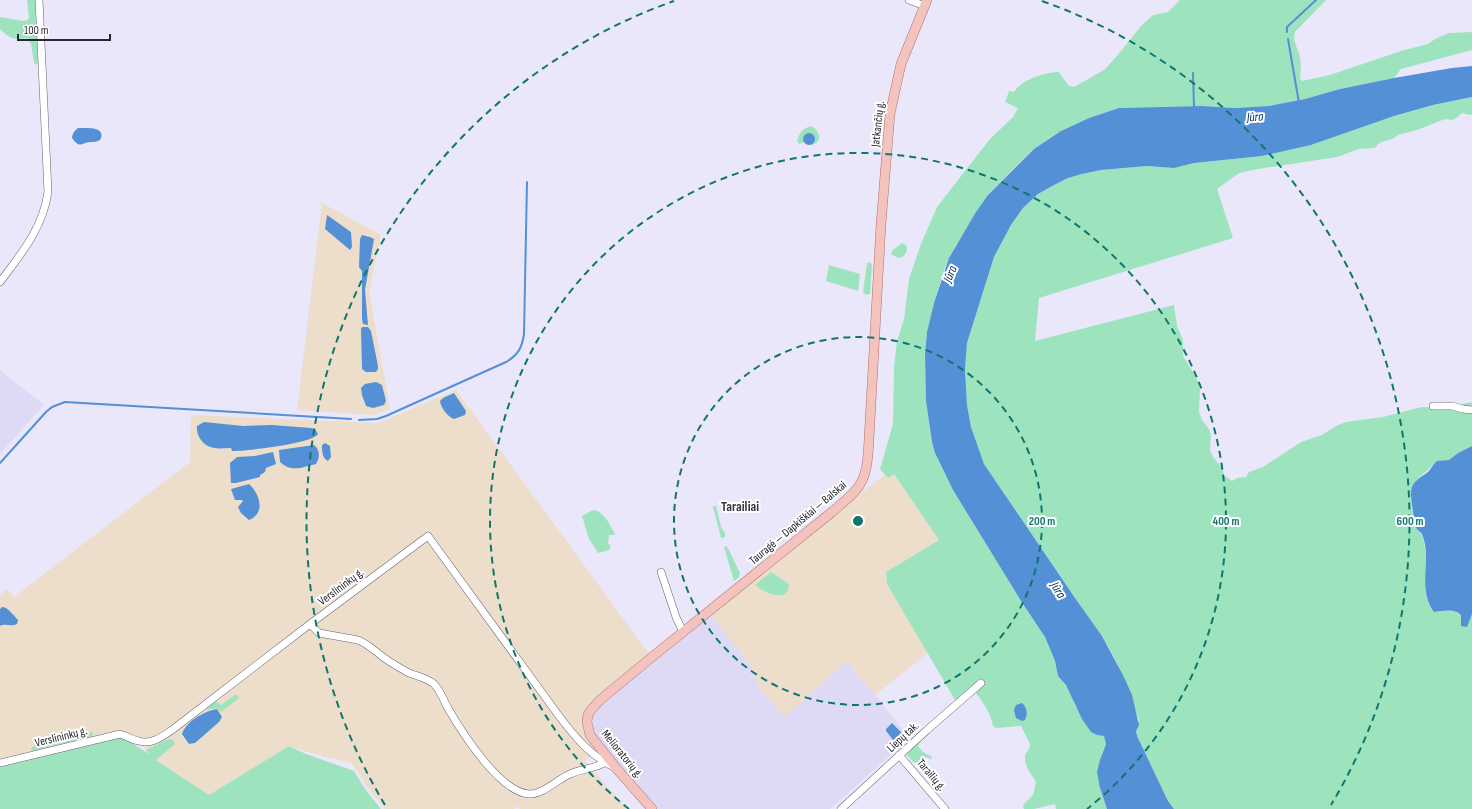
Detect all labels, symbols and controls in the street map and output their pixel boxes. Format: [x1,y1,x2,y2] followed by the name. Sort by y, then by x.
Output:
[18,16,110,42] scale bar
[24,23,49,38] text: 100 m
[868,100,888,149] street label: Jatkančių g.
[1245,109,1264,125] water label: Jūra
[939,263,961,286] water label: Jūra
[746,478,850,568] street label: Tauragė — Dapkiškiai — Balskai
[721,498,759,515] district label: Tarailiai
[851,514,865,528] centre of rings
[1029,514,1055,529] text: 200 m
[1213,514,1239,529] text: 400 m
[1397,514,1423,529] text: 600 m
[315,565,367,609] street label: Verslininkų g.
[1046,578,1070,602] water label: Jūra
[884,718,922,756] street label: Liepų tak.
[33,723,89,751] street label: Verslininkų g.
[598,727,646,781] street label: Melioratorių g.
[913,756,949,794] street label: Tarailių g.

